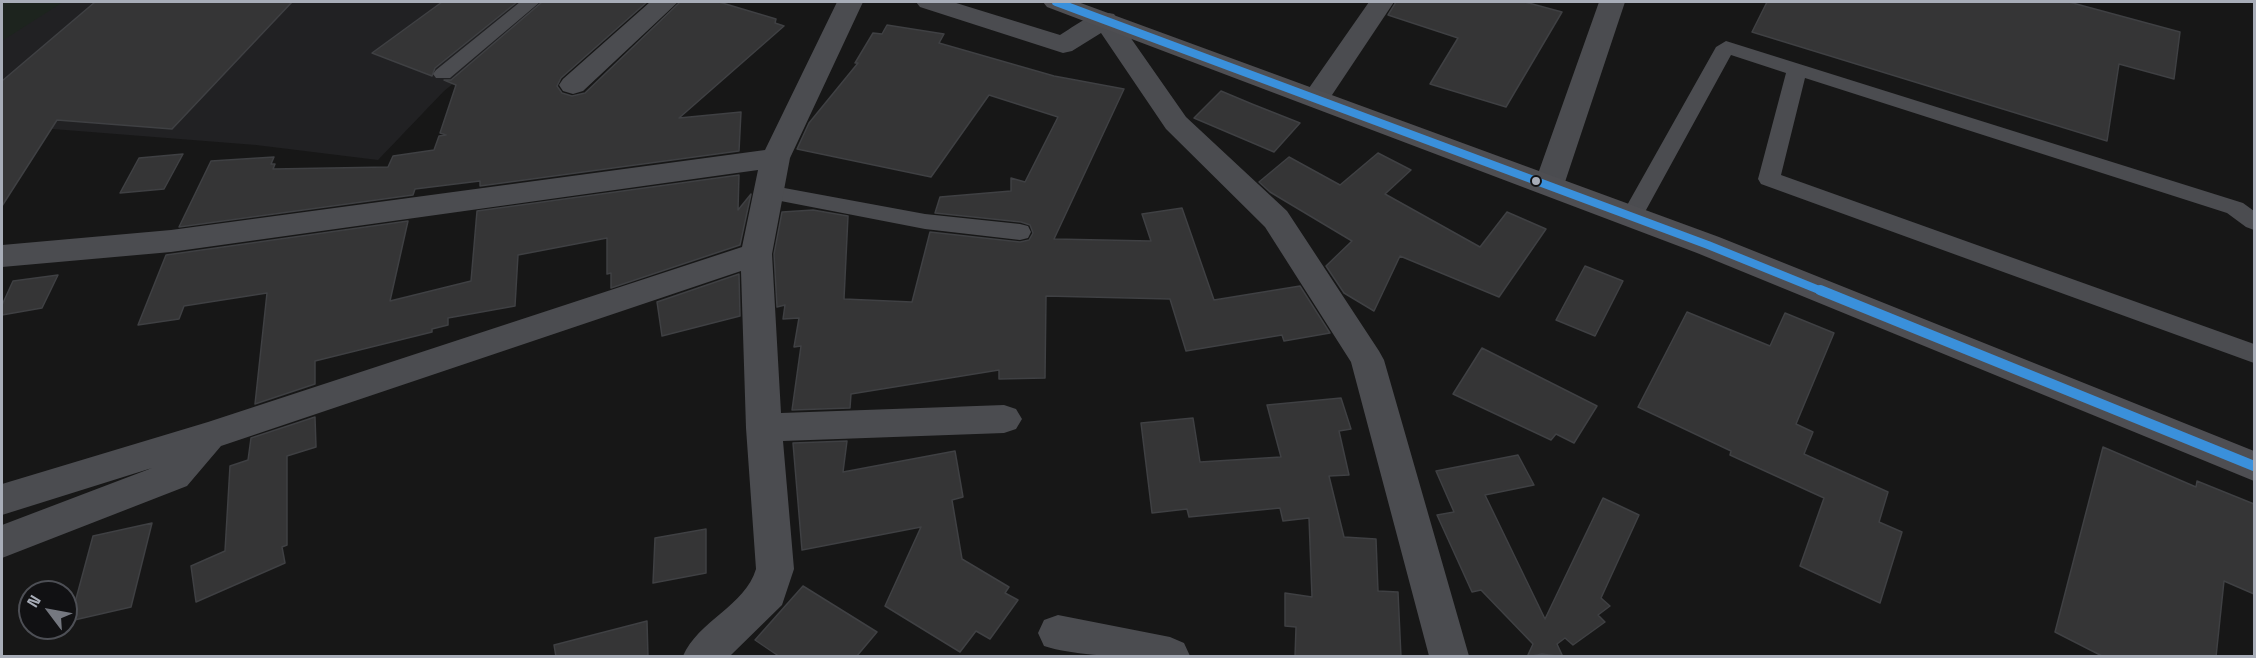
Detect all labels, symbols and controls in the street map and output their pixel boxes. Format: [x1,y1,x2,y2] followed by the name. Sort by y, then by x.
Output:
[1530,175,1542,187] unlabelled marker
[18,580,78,640] north arrow
[22,591,46,611] text: N

